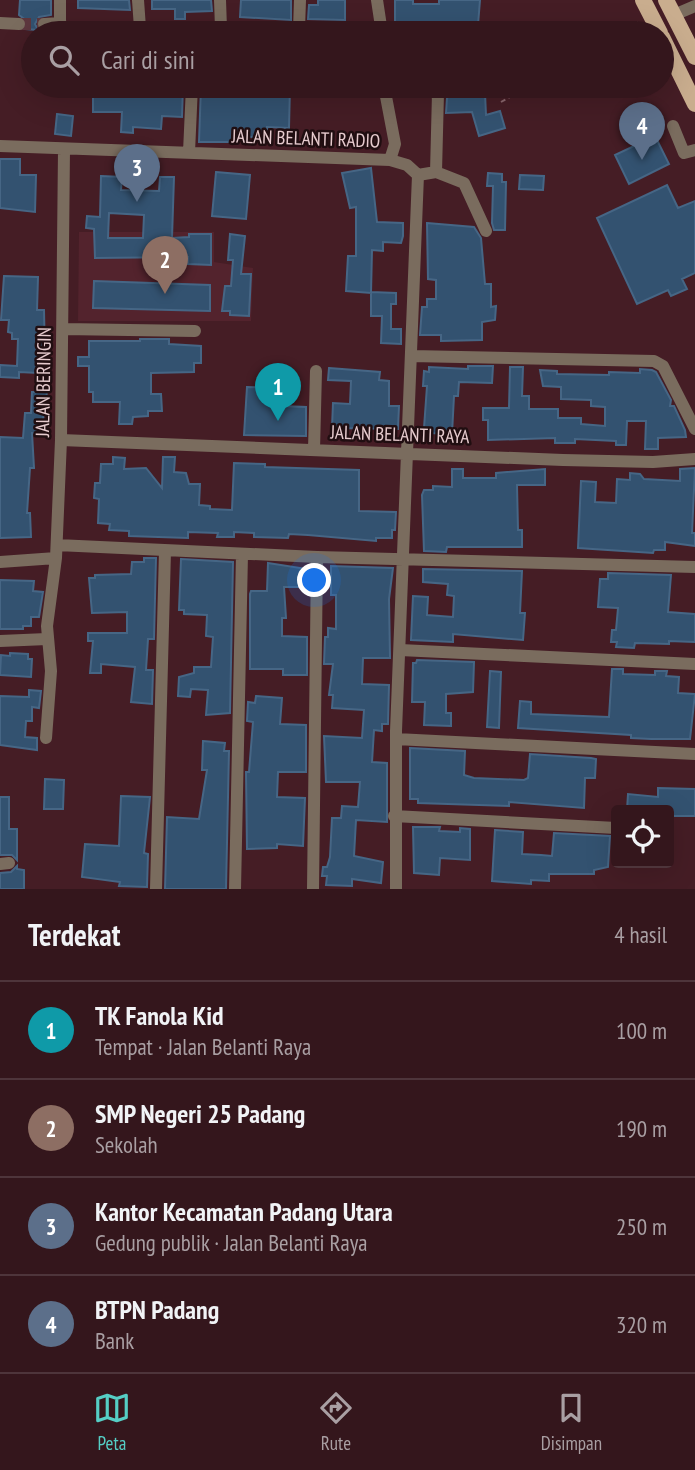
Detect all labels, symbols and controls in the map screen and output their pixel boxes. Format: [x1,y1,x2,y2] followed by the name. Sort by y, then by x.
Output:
[21,21,674,98] search box
[45,41,83,79] icon: search
[101,43,195,76] text: Cari di sini
[619,102,665,160] pin: 4
[230,123,381,153] street label: JALAN BELANTI RADIO
[114,144,160,202] pin: 3
[142,236,188,294] pin: 2
[30,327,56,438] street label: JALAN BERINGIN
[255,363,301,421] pin: 1
[329,420,470,448] street label: JALAN BELANTI RAYA
[297,563,331,597] your location
[611,805,674,868] map controls
[611,805,674,868] button: locate
[28,915,120,954] text: Terdekat
[614,920,667,949] text: 4 hasil
[95,999,224,1032] text: TK Fanola Kid
[46,1016,57,1045] text: 1
[616,1016,667,1045] text: 100 m
[95,1032,311,1061] text: Tempat · Jalan Belanti Raya
[95,1097,305,1130] text: SMP Negeri 25 Padang
[46,1114,57,1143] text: 2
[616,1114,667,1143] text: 190 m
[95,1130,158,1159] text: Sekolah
[95,1195,393,1228] text: Kantor Kecamatan Padang Utara
[46,1212,57,1241] text: 3
[616,1212,667,1241] text: 250 m
[95,1228,368,1257] text: Gedung publik · Jalan Belanti Raya
[95,1293,219,1326] text: BTPN Padang
[46,1310,57,1339] text: 4
[616,1310,667,1339] text: 320 m
[95,1326,134,1355] text: Bank
[93,1389,131,1455] tab: Peta
[317,1389,355,1455] tab: Rute
[541,1389,602,1455] tab: Disimpan

